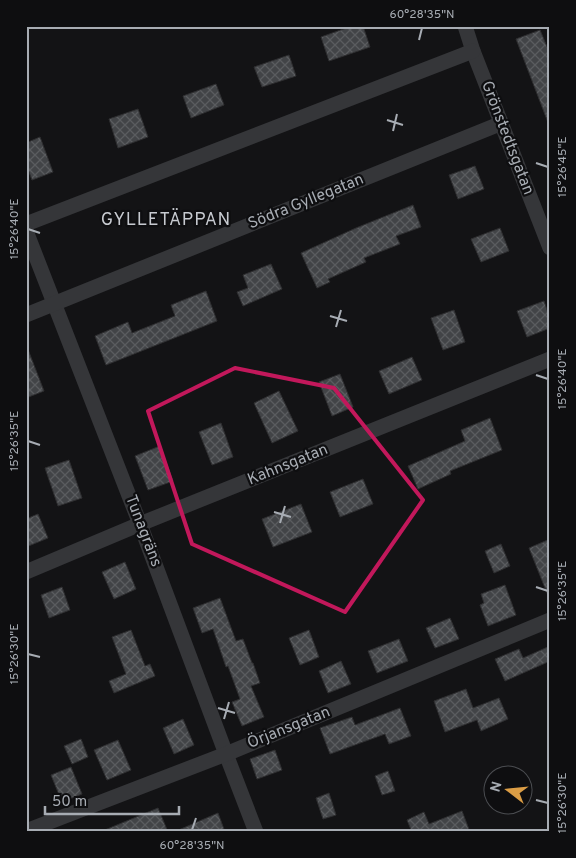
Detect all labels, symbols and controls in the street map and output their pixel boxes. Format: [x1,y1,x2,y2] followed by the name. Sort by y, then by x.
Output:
[389,7,455,23] text: 60°28'35"N
[476,78,538,198] street label: Grönstedtsgatan
[555,137,571,197] text: 15°26'45"E
[245,170,367,234] street label: Södra Gyllegatan
[7,198,23,260] text: 15°26'40"E
[101,207,231,232] district label: GYLLETÄPPAN
[555,348,571,410] text: 15°26'40"E
[7,411,23,471] text: 15°26'35"E
[245,440,331,490] street label: Kahnsgatan
[120,492,166,570] street label: Tunagräns
[555,561,571,621] text: 15°26'35"E
[7,624,23,684] text: 15°26'30"E
[244,700,333,754] street label: Örjansgatan
[484,766,534,816] north arrow
[555,773,571,833] text: 15°26'30"E
[487,780,507,794] text: N
[45,783,179,815] scale bar
[52,793,87,812] text: 50 m
[159,838,225,854] text: 60°28'35"N

